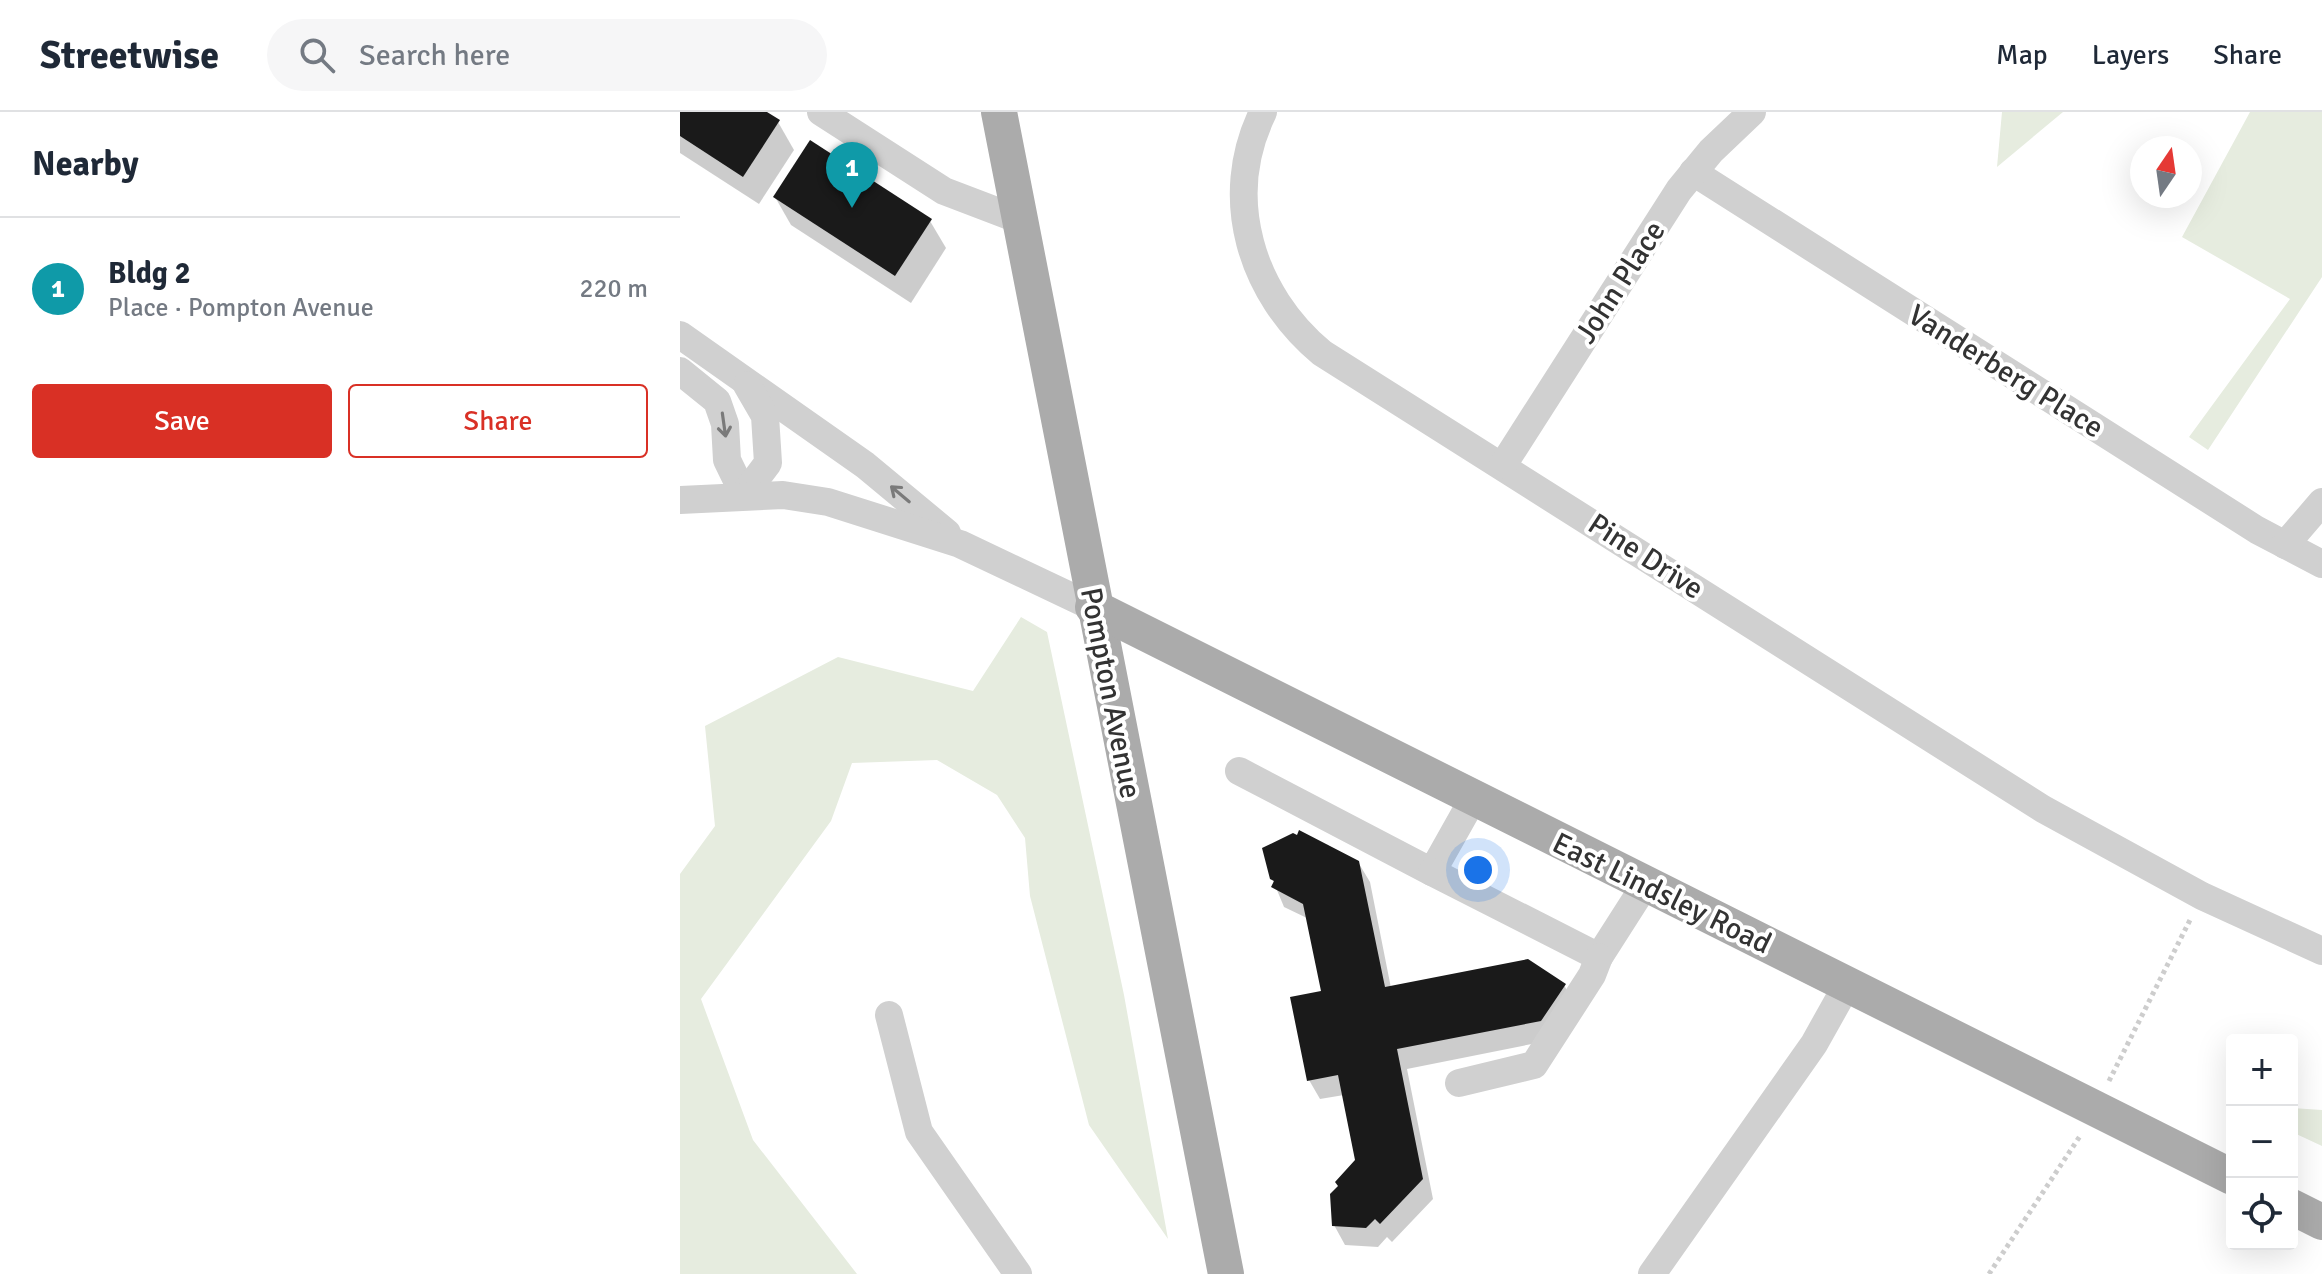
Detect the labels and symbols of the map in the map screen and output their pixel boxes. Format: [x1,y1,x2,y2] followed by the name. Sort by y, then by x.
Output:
[2130,136,2202,208] north arrow
[826,142,878,208] pin: 1
[1567,214,1674,350] street label: John Place
[1901,296,2110,446] street label: Vanderberg Place
[717,412,732,438] one-way arrow
[891,485,911,503] one-way arrow
[1581,505,1710,607] street label: Pine Drive
[1072,584,1149,802] street label: Pompton Avenue
[1546,824,1777,962] street label: East Lindsley Road
[1458,850,1498,890] your location

